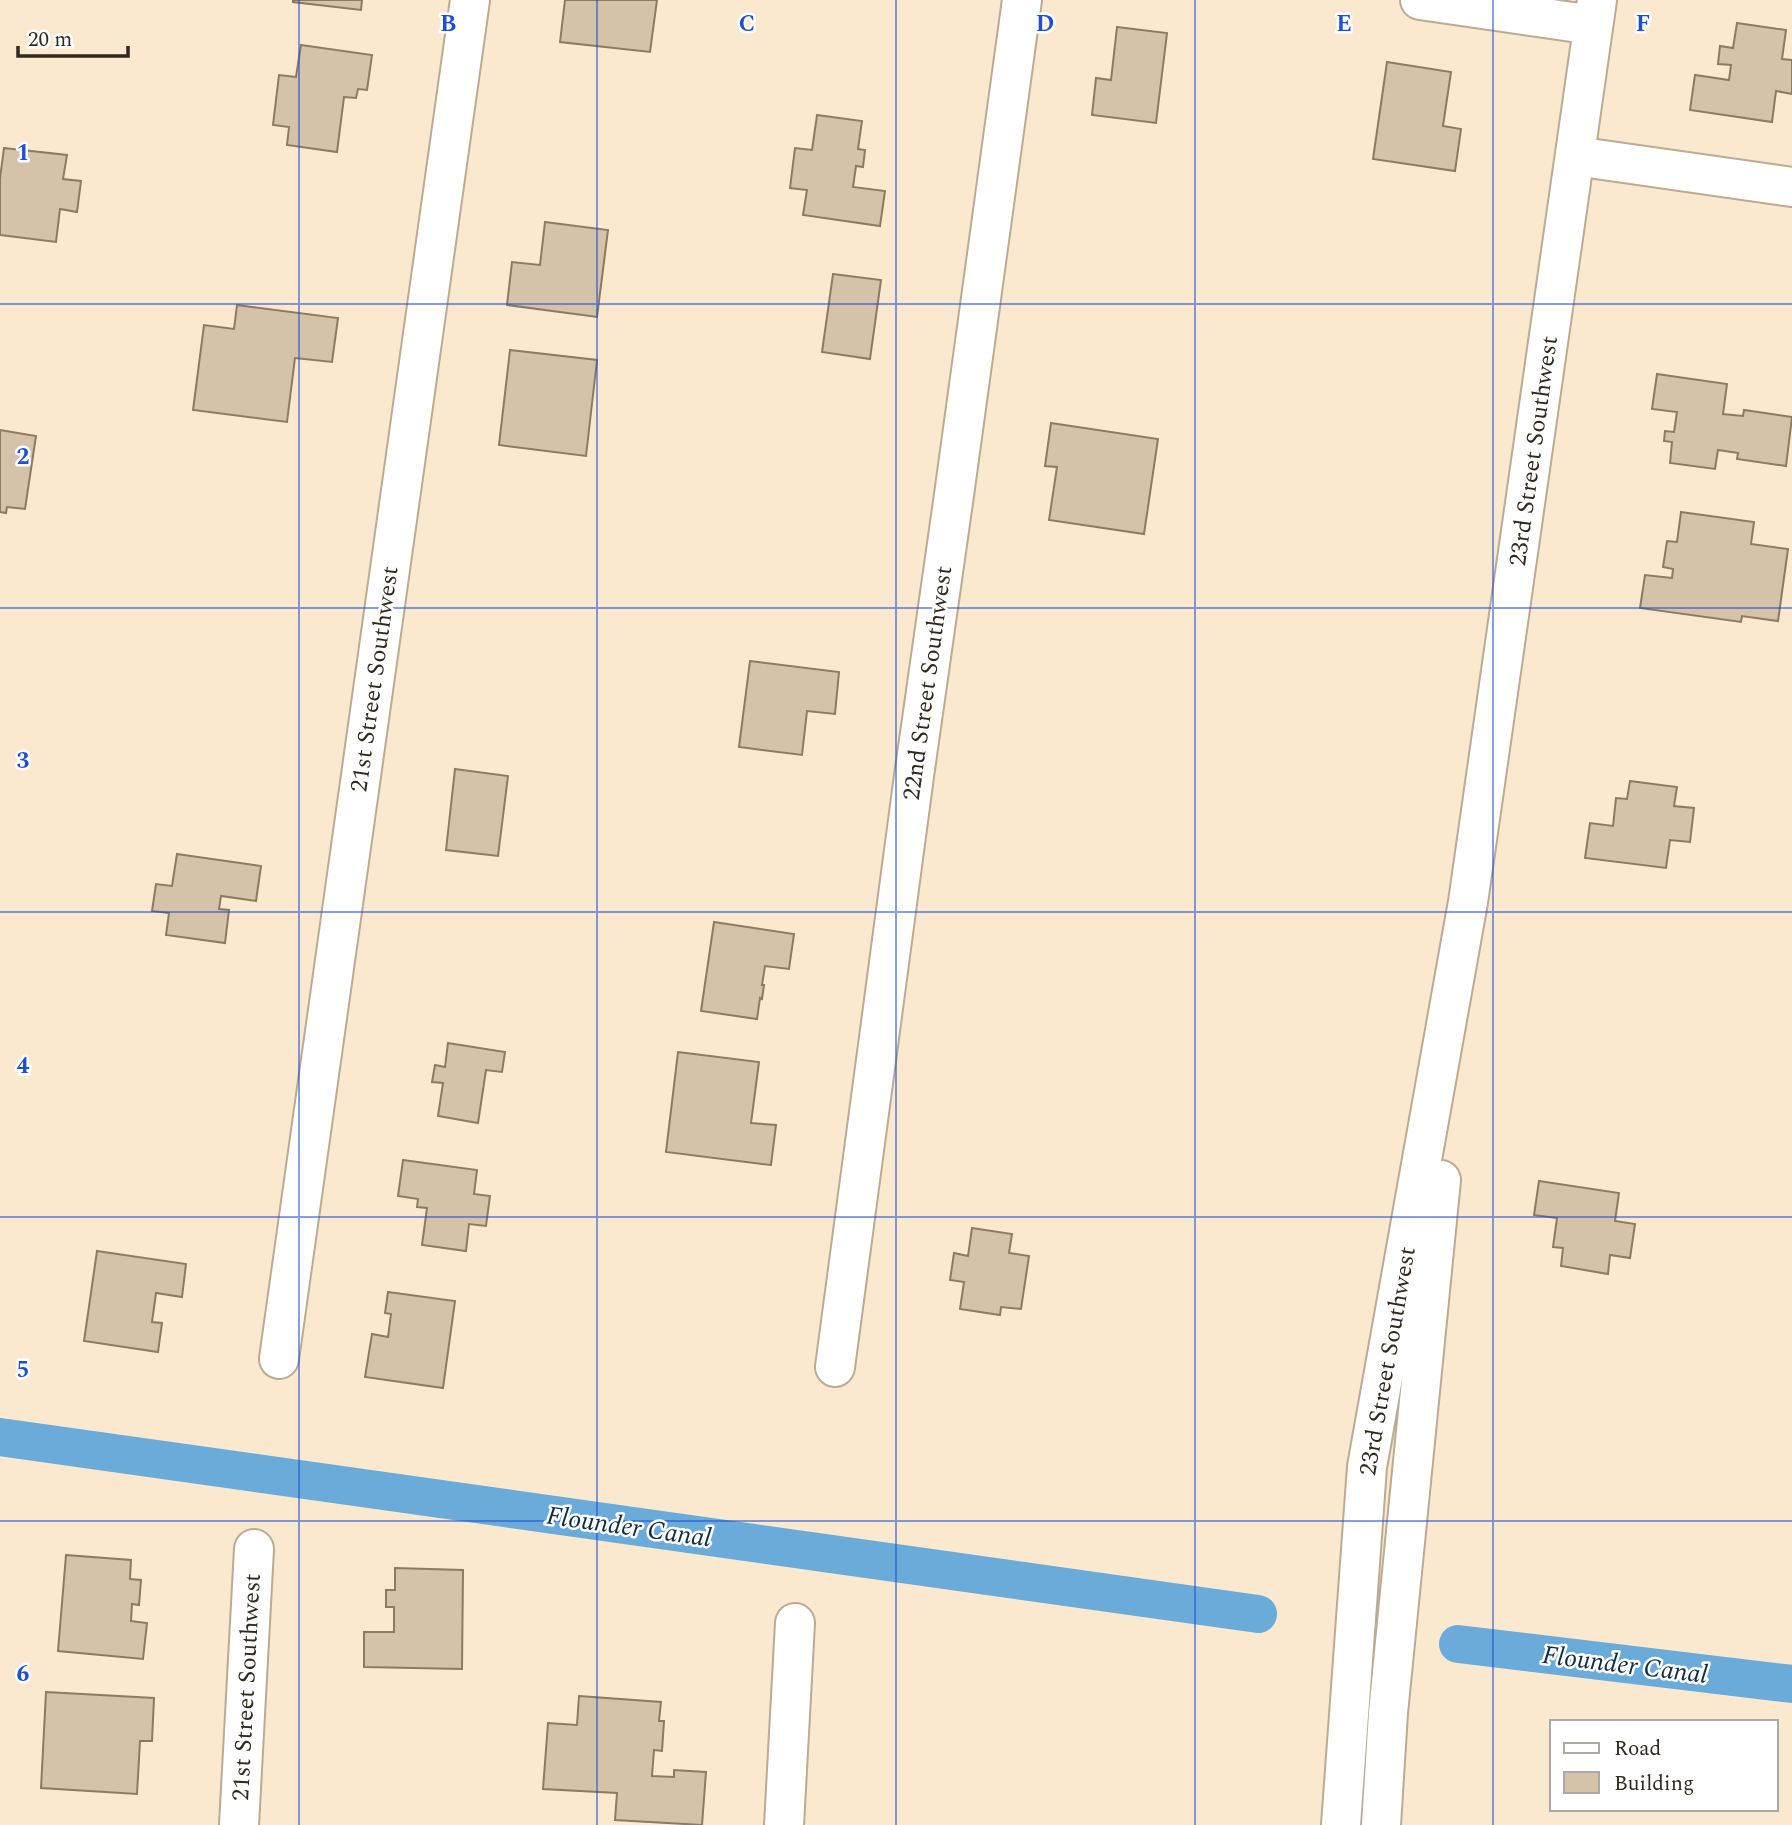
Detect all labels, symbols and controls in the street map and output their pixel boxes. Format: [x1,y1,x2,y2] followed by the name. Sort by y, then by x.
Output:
[440,7,456,42] text: B
[739,7,755,42] text: C
[1036,7,1054,42] text: D
[1336,7,1352,42] text: E
[1636,7,1650,42] text: F
[18,14,128,58] scale bar
[28,24,72,56] text: 20 m
[17,136,29,171] text: 1
[1500,334,1568,569] street label: 23rd Street Southwest
[17,440,30,475] text: 2
[341,564,409,794] street label: 21st Street Southwest
[894,564,962,803] street label: 22nd Street Southwest
[17,744,30,779] text: 3
[17,1049,30,1084] text: 4
[1350,1244,1426,1479] street label: 23rd Street Southwest
[17,1353,29,1388] text: 5
[544,1496,714,1558] water label: Flounder Canal
[223,1572,271,1802] street label: 21st Street Southwest
[1540,1635,1710,1695] water label: Flounder Canal
[17,1657,30,1692] text: 6
[1550,1720,1778,1811] legend
[1614,1733,1661,1765] text: Road
[1614,1768,1694,1800] text: Building

